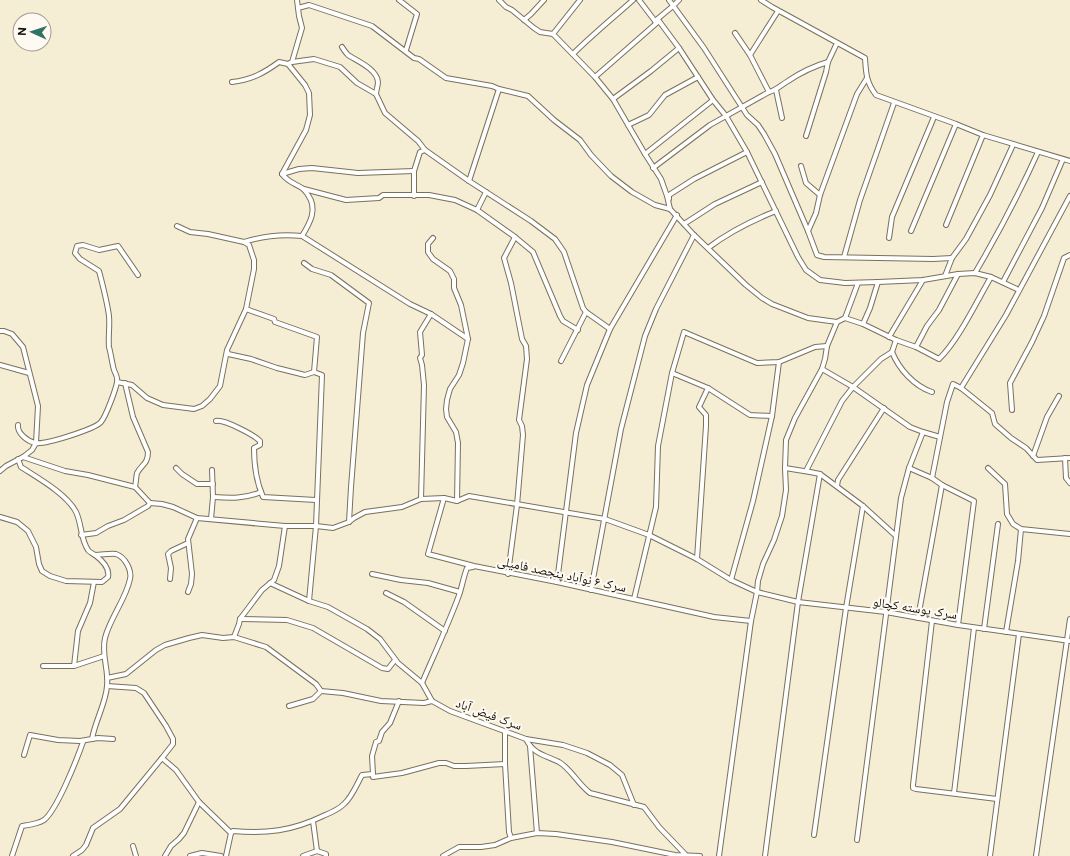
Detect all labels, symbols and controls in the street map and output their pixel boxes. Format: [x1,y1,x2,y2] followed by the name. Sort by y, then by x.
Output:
[12,12,52,52] north arrow
[16,27,28,36] text: N
[496,553,628,596] street label: سرک ۶ نوآباد پنجصد فامیلی
[871,594,958,623] street label: سرک پوسته کچالو
[454,695,524,734] street label: سرک فيض آباد

